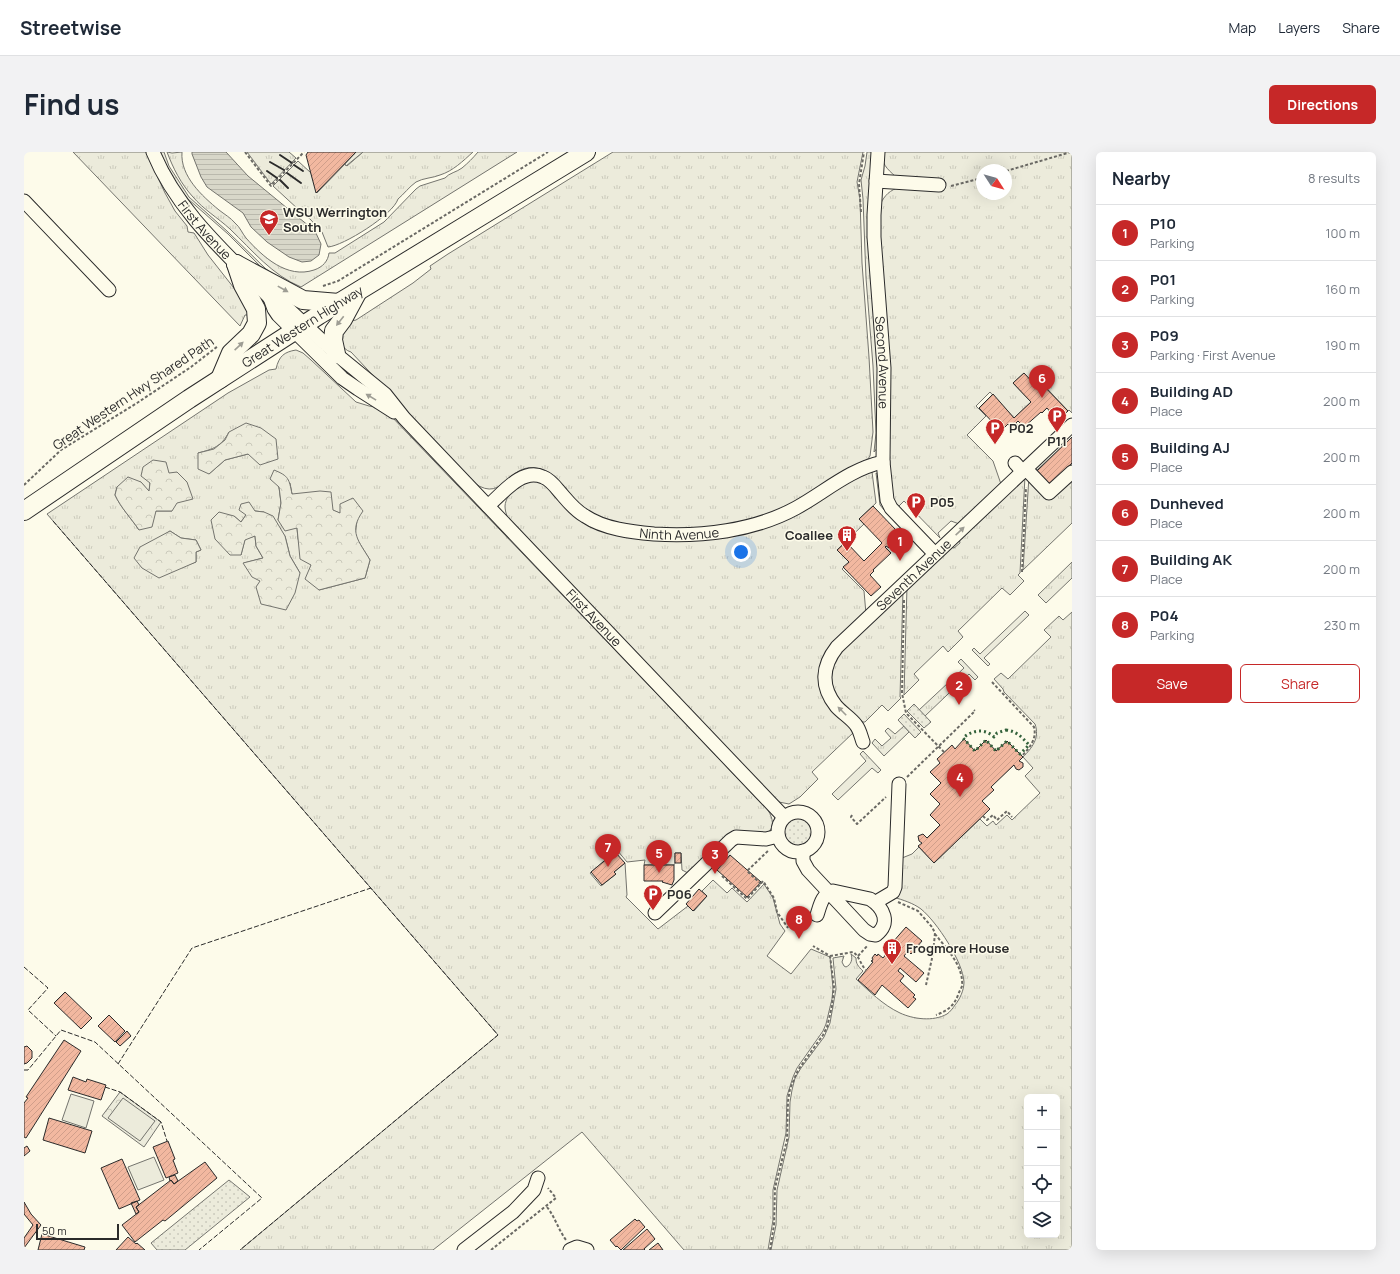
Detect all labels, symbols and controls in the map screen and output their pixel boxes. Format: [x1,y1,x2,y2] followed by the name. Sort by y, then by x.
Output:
[20,15,122,41] text: Streetwise
[1228,18,1256,37] text: Map
[1278,18,1320,37] text: Layers
[1342,18,1380,37] text: Share
[24,85,119,123] text: Find us
[1269,85,1376,124] button: Directions
[976,164,1012,200] north arrow
[1112,167,1170,190] text: Nearby
[1308,169,1360,187] text: 8 results
[174,197,236,264] street label: First Avenue
[283,203,387,236] place label: WSU Werrington South
[258,208,280,236] school or university icon: WSU Werrington South
[1150,213,1176,234] text: P10
[1122,224,1128,242] text: 1
[1325,224,1360,242] text: 100 m
[1150,234,1194,252] text: Parking
[1150,269,1176,290] text: P01
[1121,280,1129,298] text: 2
[1325,280,1360,298] text: 160 m
[238,281,366,372] street label: Great Western Highway
[277,286,289,292] one-way arrow
[1150,290,1194,308] text: Parking
[336,315,345,326] one-way arrow
[871,316,893,409] street label: Second Avenue
[1150,325,1179,346] text: P09
[49,332,217,454] street label: Great Western Hwy Shared Path
[1121,336,1129,354] text: 3
[1325,336,1360,354] text: 190 m
[234,341,244,350] one-way arrow
[1150,346,1276,364] text: Parking · First Avenue
[1029,365,1055,398] pin: 6
[1150,381,1233,402] text: Building AD
[1121,392,1129,410] text: 4
[1323,392,1360,410] text: 200 m
[365,394,377,401] one-way arrow
[1150,402,1183,420] text: Place
[1046,405,1068,433] parking icon: P11
[984,417,1006,445] parking icon: P02
[1009,419,1034,437] place label: P02
[1047,432,1067,450] place label: P11
[1150,437,1230,458] text: Building AJ
[1121,448,1129,466] text: 5
[1323,448,1360,466] text: 200 m
[1150,458,1183,476] text: Place
[905,491,927,519] parking icon: P05
[930,493,954,511] place label: P05
[1150,493,1224,514] text: Dunheved
[1121,504,1129,522] text: 6
[1323,504,1360,522] text: 200 m
[1150,514,1183,532] text: Place
[638,523,720,544] street label: Ninth Avenue
[836,524,858,552] building icon: Coallee
[785,526,833,544] place label: Coallee
[955,526,965,536] one-way arrow
[887,528,913,561] pin: 1
[872,535,955,615] street label: Seventh Avenue
[731,542,751,562] your location
[1150,549,1232,570] text: Building AK
[1122,560,1128,578] text: 7
[1323,560,1360,578] text: 200 m
[1150,570,1183,588] text: Place
[562,585,626,651] street label: First Avenue
[1150,605,1179,626] text: P04
[1121,616,1129,634] text: 8
[1324,616,1360,634] text: 230 m
[1150,626,1194,644] text: Parking
[1112,664,1232,703] button: Save
[1240,664,1360,703] button: Share
[946,672,972,705] pin: 2
[837,706,847,716] one-way arrow
[947,764,973,797] pin: 4
[595,834,621,867] pin: 7
[646,840,672,873] pin: 5
[702,841,728,874] pin: 3
[642,883,664,911] parking icon: P06
[667,885,692,903] place label: P06
[786,906,812,939] pin: 8
[881,937,903,965] building icon: Frogmore House
[906,939,1010,957] place label: Frogmore House
[1024,1094,1060,1238] map controls
[1024,1094,1060,1130] button: +
[1024,1130,1060,1166] button: −
[1024,1166,1060,1202] button: locate
[1024,1202,1060,1238] button: layers
[36,1222,119,1241] scale bar
[42,1223,67,1238] text: 50 m

